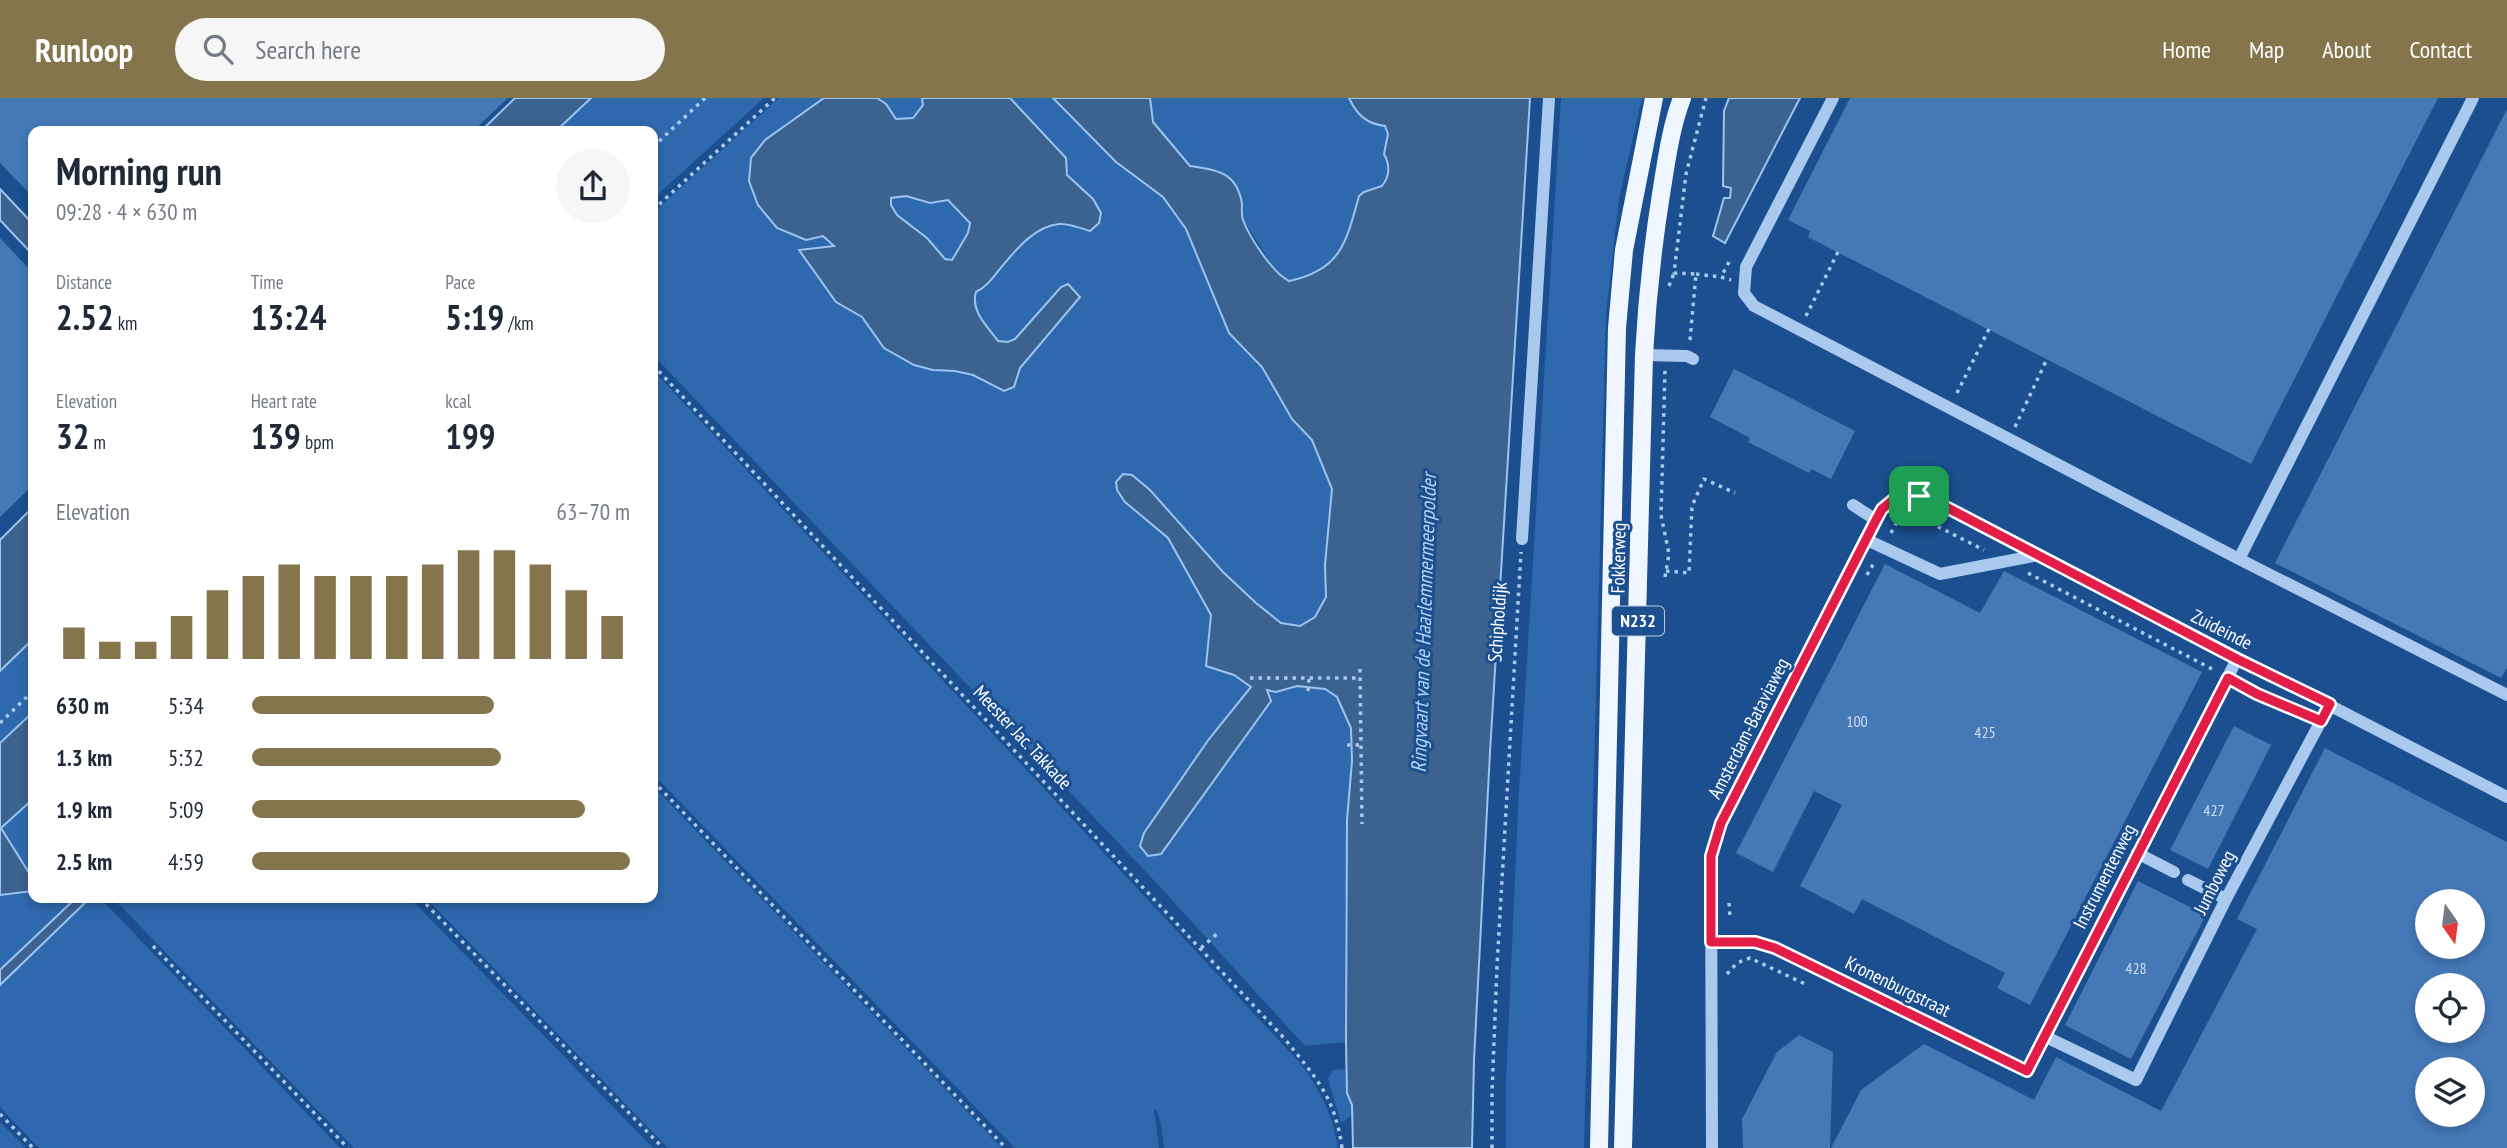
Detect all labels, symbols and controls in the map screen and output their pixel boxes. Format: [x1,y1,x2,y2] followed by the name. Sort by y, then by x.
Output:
[175,18,665,81] search box
[35,28,133,71] text: Runloop
[199,30,237,68] icon: search
[255,33,361,66] text: Search here
[2162,34,2211,65] text: Home
[2249,34,2284,65] text: Map
[2322,34,2371,65] text: About
[2409,34,2472,65] text: Contact
[56,146,222,195] text: Morning run
[556,149,630,223] button: share
[56,197,197,226] text: 09:28 · 4 × 630 m
[56,270,112,294] text: Distance
[251,270,284,294] text: Time
[445,270,475,294] text: Pace
[56,294,114,340] text: 2.52
[251,294,326,340] text: 13:24
[445,294,504,340] text: 5:19
[114,311,137,335] text: km
[504,311,534,335] text: /km
[56,389,117,413] text: Elevation
[251,389,317,413] text: Heart rate
[445,389,471,413] text: kcal
[56,413,89,459] text: 32
[251,413,301,459] text: 139
[445,413,496,459] text: 199
[89,430,106,454] text: m
[301,430,334,454] text: bpm
[1889,466,1949,526] pin
[1405,470,1442,773] water label: Ringvaart van de Haarlemmermeerpolder
[1900,477,1938,515] icon: arrive
[56,497,130,526] text: Elevation
[557,497,630,526] text: 63–70 m
[1605,522,1631,594] street label: Fokkerweg
[1482,580,1512,663] street label: Schipholdijk
[2188,604,2257,655] street label: Zuideinde
[1612,606,1664,636] road number: N232
[1702,653,1794,803] street label: Amsterdam-Bataviaweg
[969,680,1077,794] street label: Meester Jac. Takkade
[56,691,109,720] text: 630 m
[168,691,204,720] text: 5:34
[1846,711,1868,731] house number: 100
[1974,722,1996,742] house number: 425
[56,743,112,772] text: 1.3 km
[168,743,204,772] text: 5:32
[56,795,112,824] text: 1.9 km
[168,795,204,824] text: 5:09
[2203,800,2225,820] house number: 427
[2067,819,2141,933] street label: Instrumentenweg
[2187,846,2240,919] street label: Jumboweg
[56,847,112,876] text: 2.5 km
[168,847,204,876] text: 4:59
[2415,889,2485,959] north arrow
[2415,889,2485,1127] map controls
[1841,950,1955,1022] street label: Kronenburgstraat
[2125,958,2147,978] house number: 428
[2415,973,2485,1043] button: locate
[2415,1057,2485,1127] button: layers

